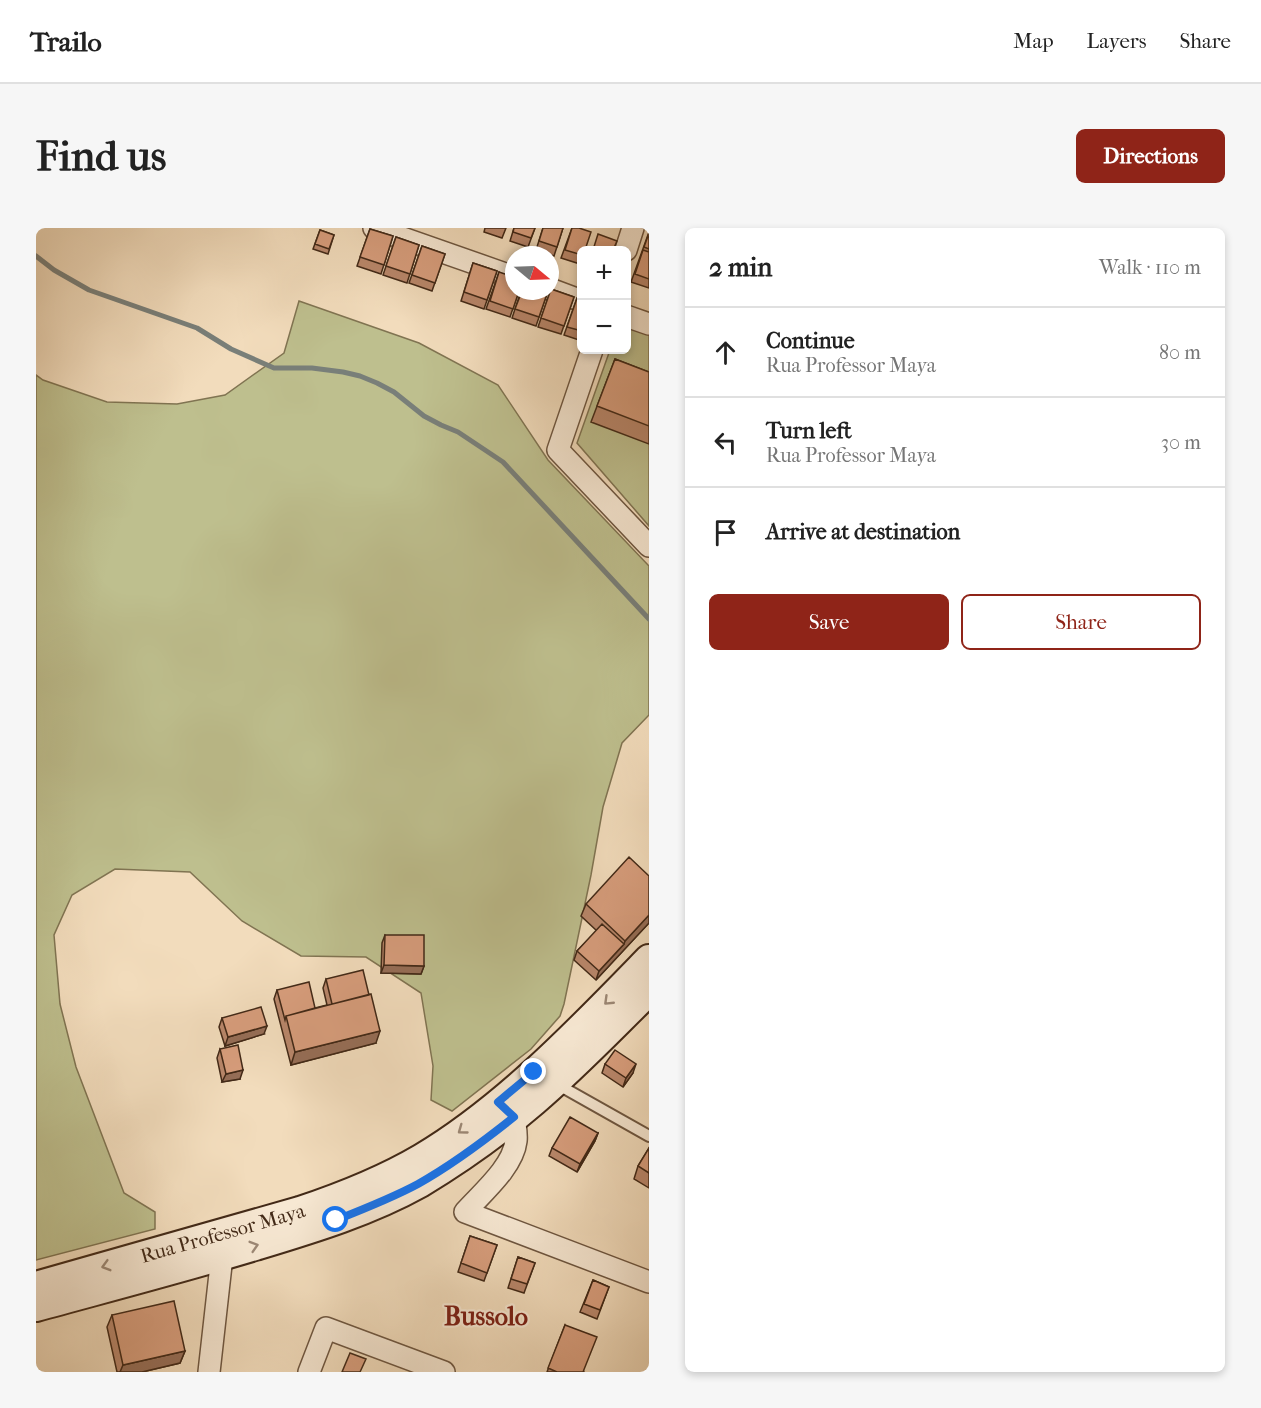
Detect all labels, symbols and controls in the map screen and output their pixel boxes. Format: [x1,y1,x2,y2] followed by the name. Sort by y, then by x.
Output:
[30,25,102,58] text: Trailo
[1013,29,1054,53] text: Map
[1087,29,1146,53] text: Layers
[1179,29,1231,53] text: Share
[1076,129,1225,183] button: Directions
[36,132,166,181] text: Find us
[505,246,559,300] north arrow
[577,246,631,354] map controls
[577,246,631,300] button: +
[709,252,772,283] text: 2 min
[1099,256,1201,279] text: Walk · 110 m
[577,300,631,354] button: −
[766,328,855,354] text: Continue
[709,336,742,369] icon: ahead
[1159,341,1201,364] text: 80 m
[766,354,936,377] text: Rua Professor Maya
[766,418,852,444] text: Turn left
[709,426,742,459] icon: left
[1161,431,1201,454] text: 30 m
[766,444,936,467] text: Rua Professor Maya
[709,516,742,549] icon: arrive
[766,519,960,545] text: Arrive at destination
[709,594,949,650] button: Save
[961,594,1201,650] button: Share
[604,993,615,1004] one-way arrow
[520,1058,546,1084] route end
[458,1123,469,1134] one-way arrow
[138,1198,309,1267] street label: Rua Professor Maya
[322,1206,348,1232] route start
[248,1241,259,1253] one-way arrow
[101,1259,112,1271] one-way arrow
[444,1301,528,1332] district label: Bussolo

